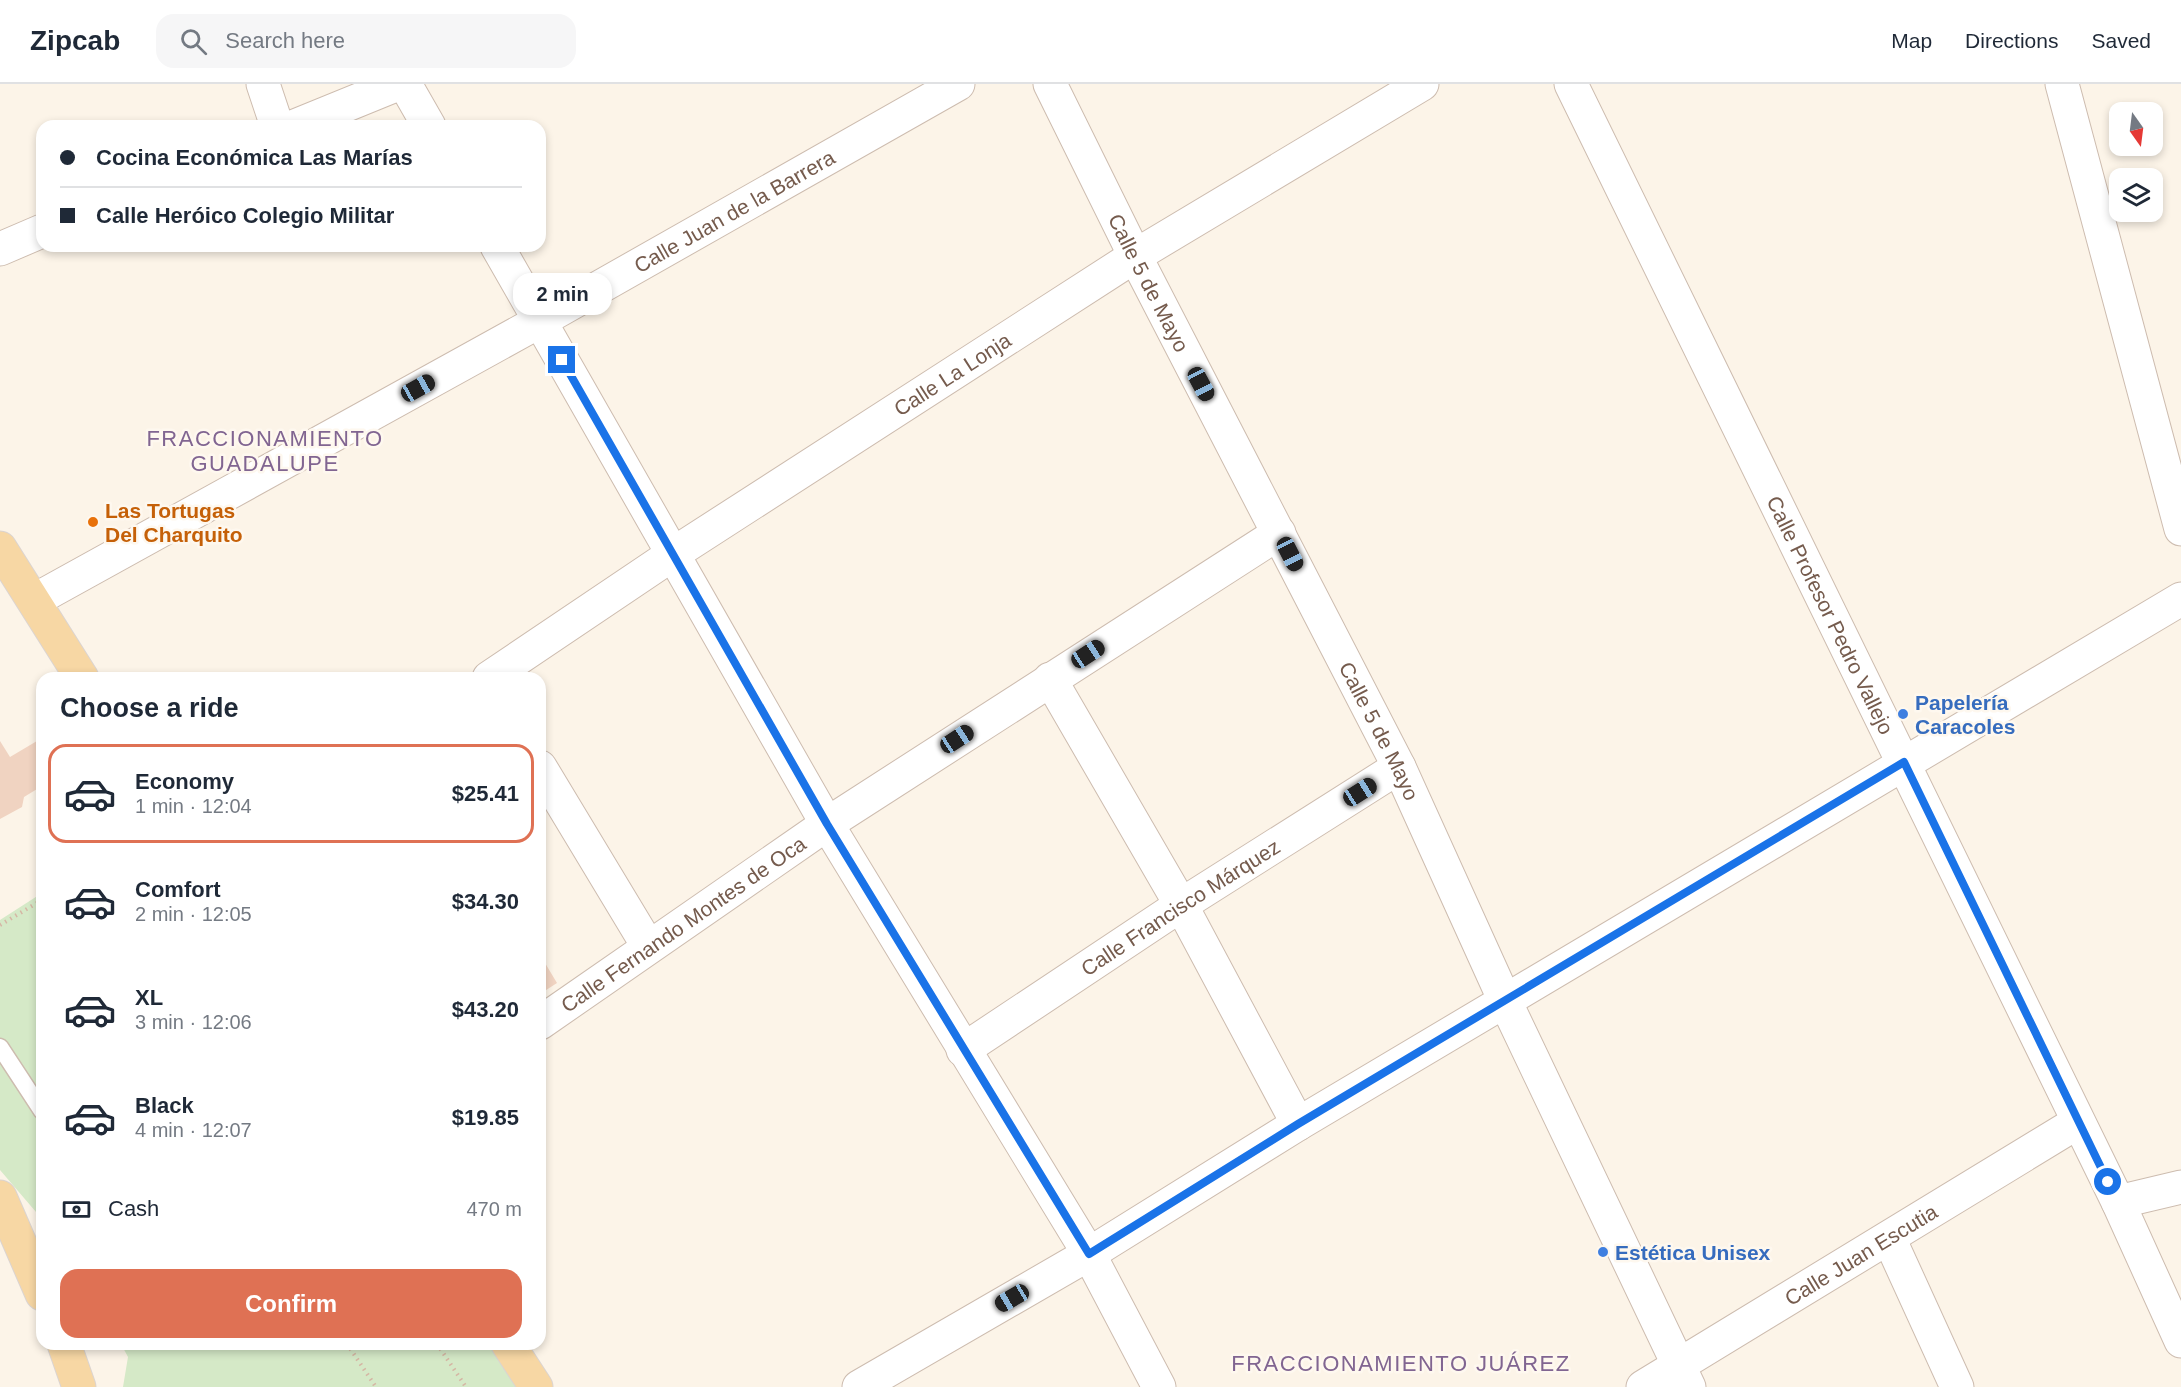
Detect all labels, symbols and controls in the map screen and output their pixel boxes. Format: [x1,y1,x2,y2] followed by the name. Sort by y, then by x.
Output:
[156,14,576,68] search box
[30,25,120,56] text: Zipcab
[177,25,210,58] icon: search
[225,28,345,53] text: Search here
[1891,29,1932,52] text: Map
[1965,29,2058,52] text: Directions
[2091,29,2151,52] text: Saved
[2109,102,2163,156] north arrow
[2109,102,2163,222] map controls
[96,145,413,170] text: Cocina Económica Las Marías
[630,145,839,277] street label: Calle Juan de la Barrera
[2109,168,2163,222] button: layers
[96,203,394,228] text: Calle Heróico Colegio Militar
[1104,210,1194,356] street label: Calle 5 de Mayo
[512,273,612,315] callout: 2 min
[536,283,589,305] text: 2 min
[889,328,1015,420] street label: Calle La Lonja
[548,346,575,373] route end
[1185,364,1217,404] car
[398,371,438,405] car
[146,426,384,476] district label: FRACCIONAMIENTO GUADALUPE
[1763,492,1899,738] street label: Calle Profesor Pedro Vallejo
[105,499,243,546] place label: Las Tortugas Del Charquito
[86,515,100,529] marker: Las Tortugas Del Charquito
[1274,534,1306,574] car
[1068,637,1108,671] car
[1335,658,1424,804] street label: Calle 5 de Mayo
[1915,691,2015,738] place label: Papelería Caracoles
[60,693,239,723] text: Choose a ride
[1896,707,1910,721] marker: Papelería Caracoles
[937,722,977,756] car
[63,767,117,821] icon: car
[135,769,234,794] text: Economy
[1340,775,1380,809] car
[452,781,519,806] text: $25.41
[135,795,252,817] text: 1 min · 12:04
[556,831,810,1017] street label: Calle Fernando Montes de Oca
[1076,834,1284,980] street label: Calle Francisco Márquez
[63,875,117,929] icon: car
[135,877,221,902] text: Comfort
[452,889,519,914] text: $34.30
[135,903,252,925] text: 2 min · 12:05
[63,983,117,1037] icon: car
[135,985,163,1010] text: XL
[452,997,519,1022] text: $43.20
[135,1011,252,1033] text: 3 min · 12:06
[63,1091,117,1145] icon: car
[135,1093,194,1118] text: Black
[452,1105,519,1130] text: $19.85
[135,1119,252,1141] text: 4 min · 12:07
[2094,1168,2121,1195] route start
[60,1193,93,1226] icon: cash
[108,1196,159,1221] text: Cash
[466,1198,522,1220] text: 470 m
[1780,1199,1941,1309] street label: Calle Juan Escutia
[1615,1241,1771,1264] place label: Estética Unisex
[1596,1245,1610,1259] marker: Estética Unisex
[60,1269,522,1338] button: Confirm
[992,1281,1032,1315] car
[1231,1351,1571,1376] district label: FRACCIONAMIENTO JUÁREZ

